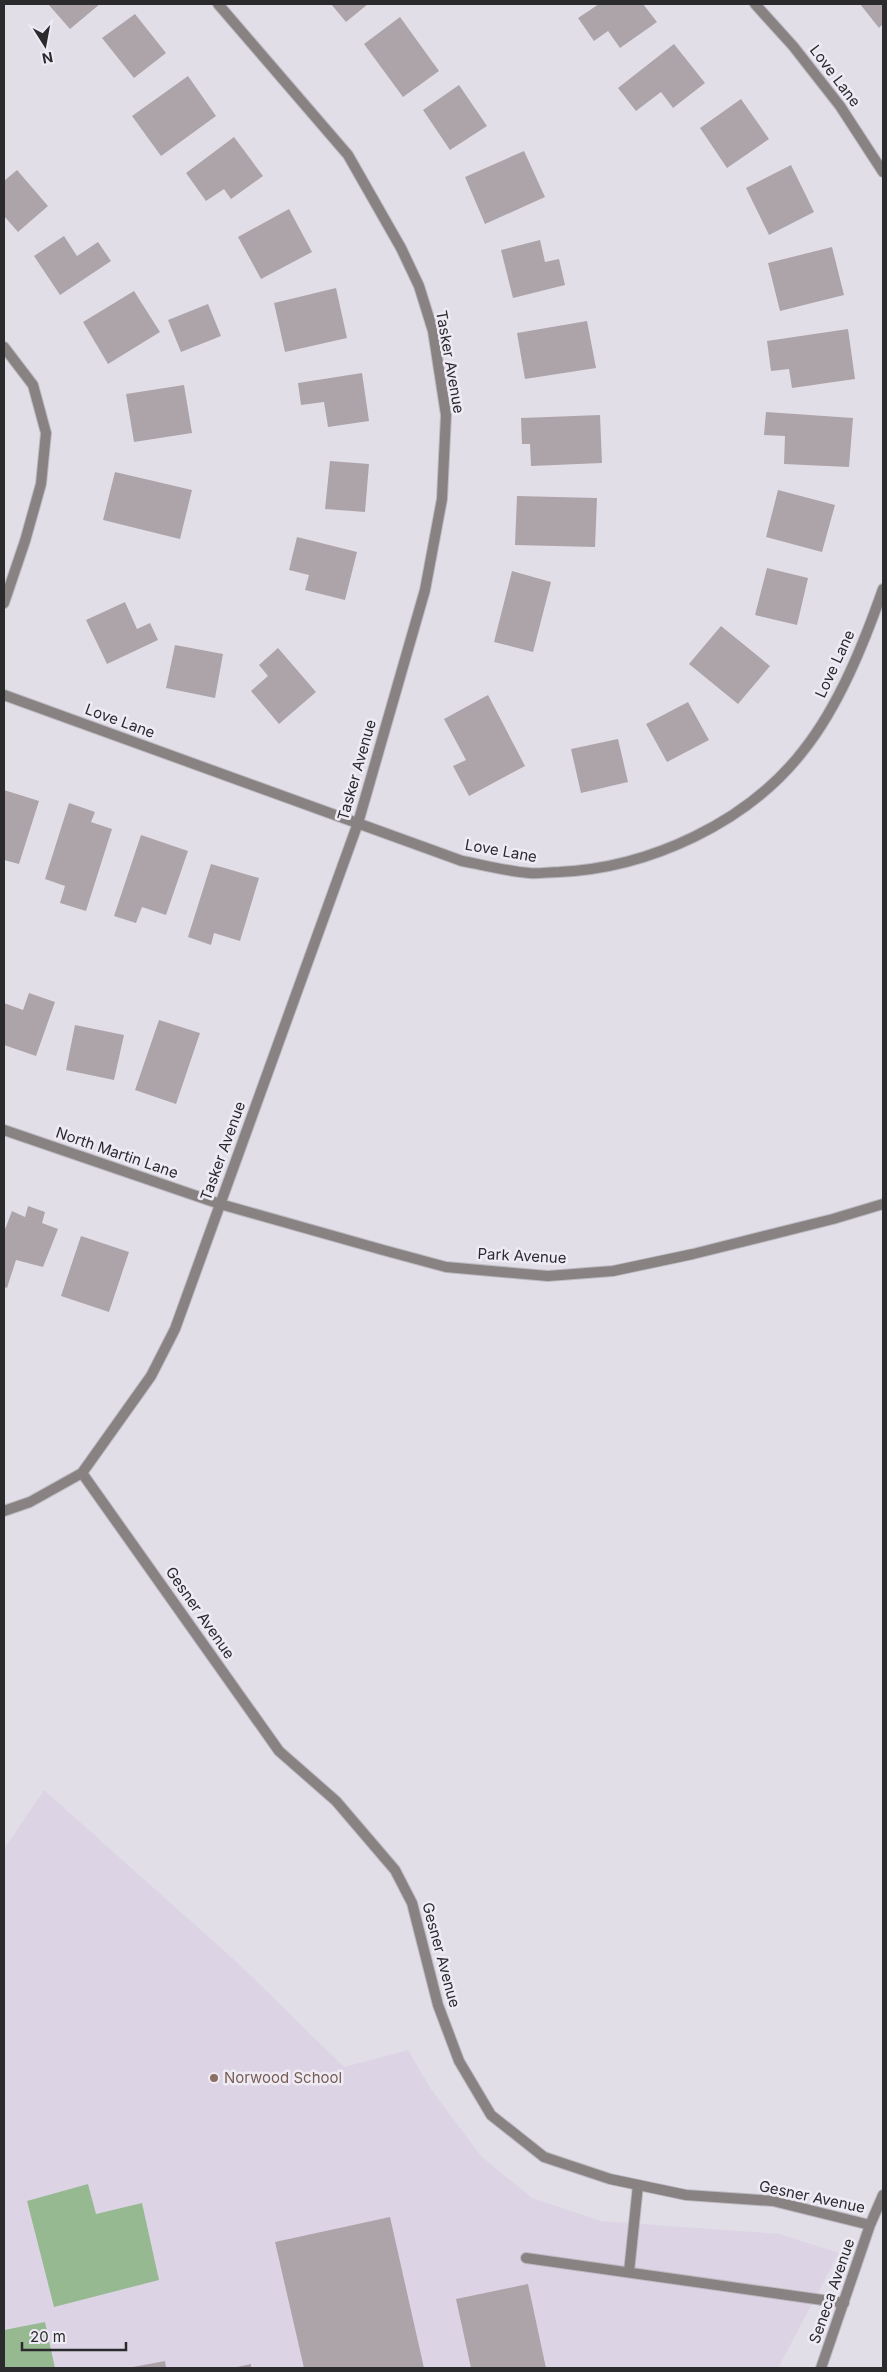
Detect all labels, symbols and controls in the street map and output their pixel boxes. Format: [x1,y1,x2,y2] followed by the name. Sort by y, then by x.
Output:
[20,20,70,70] north arrow
[806,41,865,110] street label: Love Lane
[41,49,54,68] text: N
[432,309,469,415] street label: Tasker Avenue
[811,627,859,701] street label: Love Lane
[83,699,158,742] street label: Love Lane
[333,717,380,823] street label: Tasker Avenue
[464,835,539,866] street label: Love Lane
[196,1099,249,1203] street label: Tasker Avenue
[53,1123,181,1182] street label: North Martin Lane
[477,1244,567,1267] street label: Park Avenue
[162,1563,239,1662] street label: Gesner Avenue
[418,1900,465,2010] street label: Gesner Avenue
[224,2068,342,2087] place label: Norwood School
[208,2072,220,2084] marker: Norwood School
[757,2176,867,2217] street label: Gesner Avenue
[805,2236,858,2346] street label: Seneca Avenue
[22,2320,126,2352] scale bar
[30,2327,66,2346] text: 20 m

